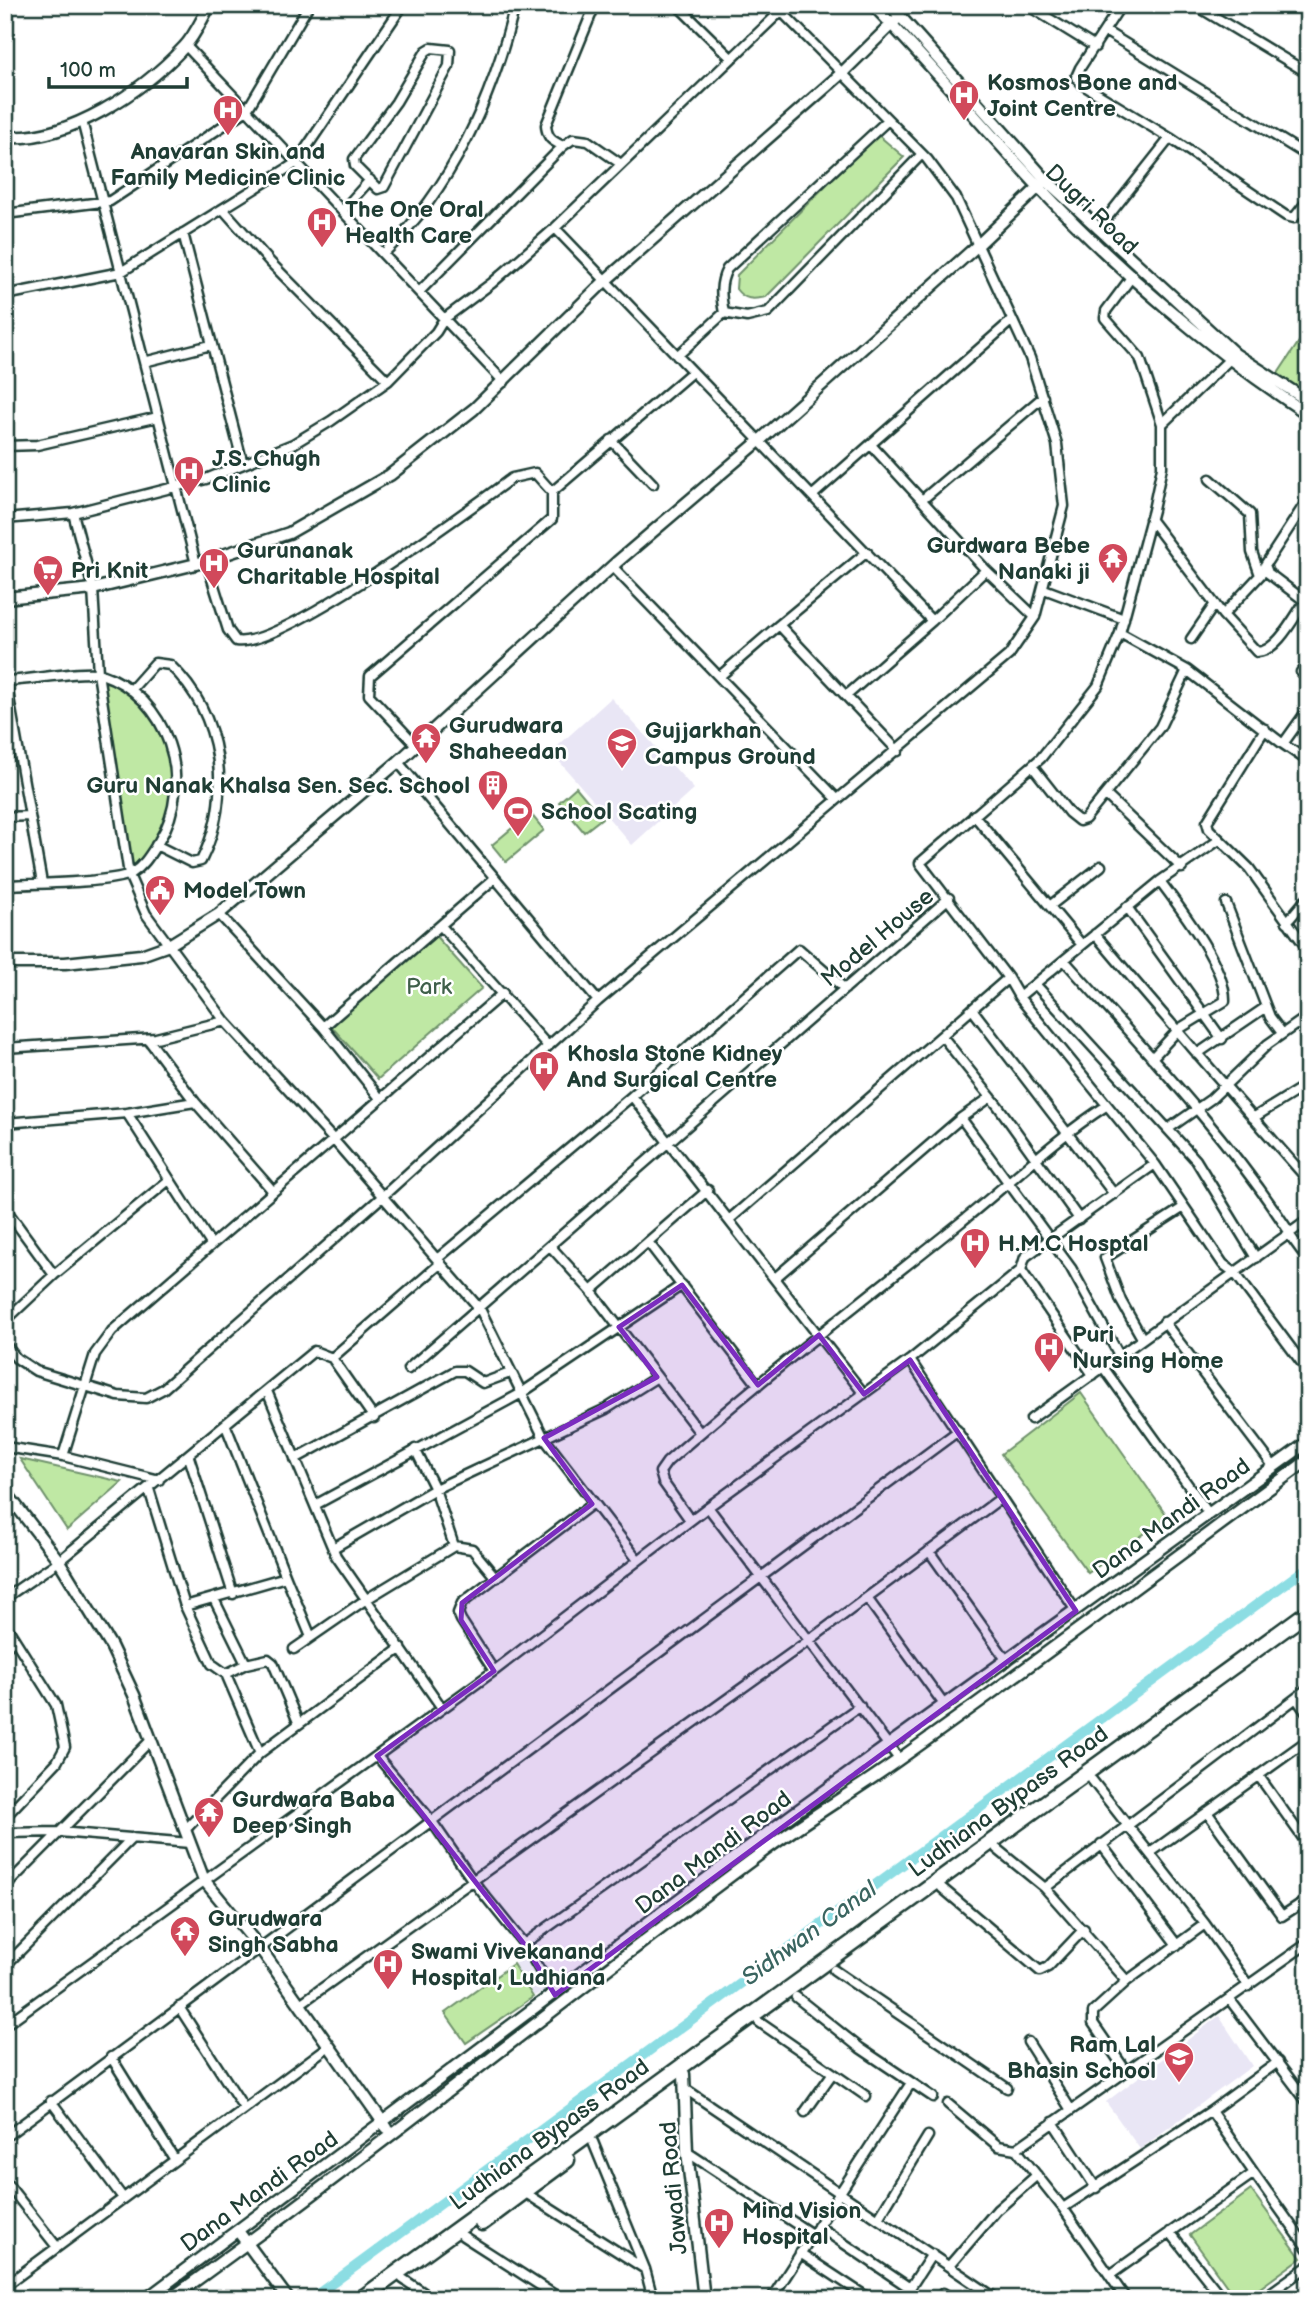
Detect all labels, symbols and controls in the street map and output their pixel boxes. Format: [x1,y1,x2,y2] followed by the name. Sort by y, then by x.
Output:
[49,46,187,90] scale bar
[60,58,116,83] text: 100 m
[987,69,1177,123] place label: Kosmos Bone and Joint Centre
[947,78,981,122] hospital icon: Kosmos Bone and Joint Centre
[211,93,245,137] hospital icon: Anavaran Skin and Family Medicine Clinic
[111,138,346,192] place label: Anavaran Skin and Family Medicine Clinic
[1039,159,1144,261] street label: Dugri Road
[345,196,484,250] place label: The One Oral Health Care
[305,205,339,249] hospital icon: The One Oral Health Care
[212,445,320,499] place label: J.S. Chugh Clinic
[172,454,206,498] hospital icon: J.S. Chugh Clinic
[927,532,1090,586] place label: Gurdwara Bebe Nanaki ji
[237,537,440,591] place label: Gurunanak Charitable Hospital
[1096,541,1130,585] temple icon: Gurdwara Bebe Nanaki ji
[197,546,231,590] hospital icon: Gurunanak Charitable Hospital
[31,553,65,597] supermarket icon: Pri Knit
[71,557,149,585] place label: Pri Knit
[449,712,567,766] place label: Gurudwara Shaheedan
[645,717,816,771] place label: Gujjarkhan Campus Ground
[409,721,443,765] temple icon: Gurudwara Shaheedan
[605,726,639,770] school or university icon: Gujjarkhan Campus Ground
[476,768,510,812] building icon: Guru Nanak Khalsa Sen. Sec. School
[86,772,470,800] place label: Guru Nanak Khalsa Sen. Sec. School
[501,794,535,838] sports icon: School Scating
[541,798,697,826] place label: School Scating
[143,873,177,917] public building icon: Model Town
[183,877,306,905] place label: Model Town
[816,883,940,993] street label: Model House
[406,973,453,1001] park label: Park
[566,1040,783,1094] place label: Khosla Stone Kidney And Surgical Centre
[527,1049,561,1093] hospital icon: Khosla Stone Kidney And Surgical Centre
[958,1226,992,1270] hospital icon: H.M.C Hosptal
[998,1230,1148,1258] place label: H.M.C Hosptal
[1072,1321,1223,1375] place label: Puri Nursing Home
[1032,1330,1066,1374] hospital icon: Puri Nursing Home
[1087,1452,1256,1585] street label: Dana Mandi Road
[903,1720,1114,1884] street label: Ludhiana Bypass Road
[630,1785,797,1921] street label: Dana Mandi Road
[232,1786,395,1840] place label: Gurdwara Baba Deep Singh
[192,1795,226,1839] temple icon: Gurdwara Baba Deep Singh
[736,1874,884,1992] water label: Sidhwan Canal
[208,1905,339,1959] place label: Gurudwara Singh Sabha
[168,1914,202,1958] temple icon: Gurudwara Singh Sabha
[411,1938,605,1992] place label: Swami Vivekanand Hospital, Ludhiana
[371,1947,405,1991] hospital icon: Swami Vivekanand Hospital, Ludhiana
[1007,2031,1156,2085] place label: Ram Lal Bhasin School
[1162,2040,1196,2084] school or university icon: Ram Lal Bhasin School
[444,2053,655,2217] street label: Ludhiana Bypass Road
[654,2120,694,2256] street label: Jawadi Road
[175,2125,344,2258] street label: Dana Mandi Road
[742,2197,861,2251] place label: Mind Vision Hospital
[702,2206,736,2250] hospital icon: Mind Vision Hospital

